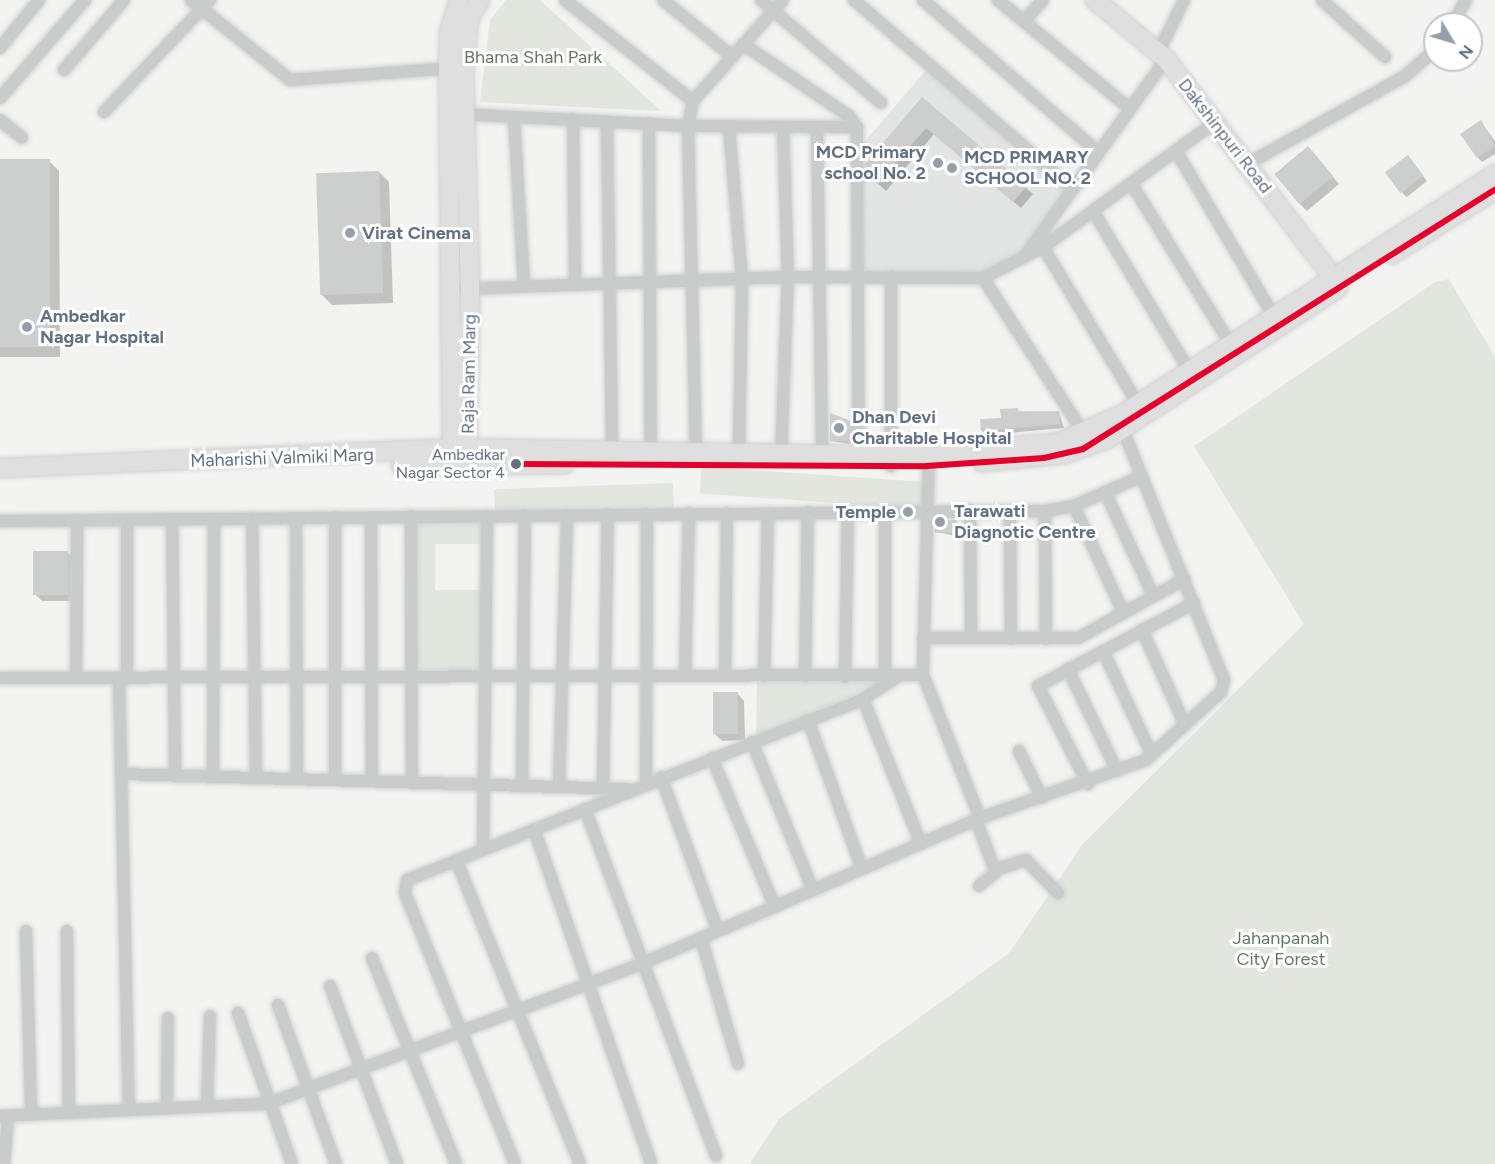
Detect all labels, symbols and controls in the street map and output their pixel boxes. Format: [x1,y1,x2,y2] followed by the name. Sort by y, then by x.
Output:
[1423,12,1483,72] north arrow
[1455,41,1477,63] text: N
[464,46,602,68] park label: Bhama Shah Park
[1173,74,1277,198] street label: Dakshinpuri Road
[816,142,926,184] place label: MCD Primary school No. 2
[964,147,1091,190] place label: MCD PRIMARY SCHOOL NO. 2
[931,156,945,170] marker: MCD Primary school No. 2
[945,161,959,175] marker: MCD PRIMARY SCHOOL NO. 2
[362,222,471,244] place label: Virat Cinema
[343,226,357,240] marker: Virat Cinema
[40,306,164,348] place label: Ambedkar Nagar Hospital
[457,314,481,434] street label: Raja Ram Marg
[18,318,36,336] marker: Ambedkar Nagar Hospital
[852,407,1011,450] place label: Dhan Devi Charitable Hospital
[830,419,848,437] marker: Dhan Devi Charitable Hospital
[190,444,374,472] street label: Maharishi Valmiki Marg
[396,445,505,483] place label: Ambedkar Nagar Sector 4
[510,458,522,470] marker: Ambedkar Nagar Sector 4
[836,501,896,523] place label: Temple
[954,501,1096,544] place label: Tarawati Diagnotic Centre
[901,505,915,519] marker: Temple
[931,513,949,531] marker: Tarawati Diagnotic Centre
[1233,928,1329,970] park label: Jahanpanah City Forest

